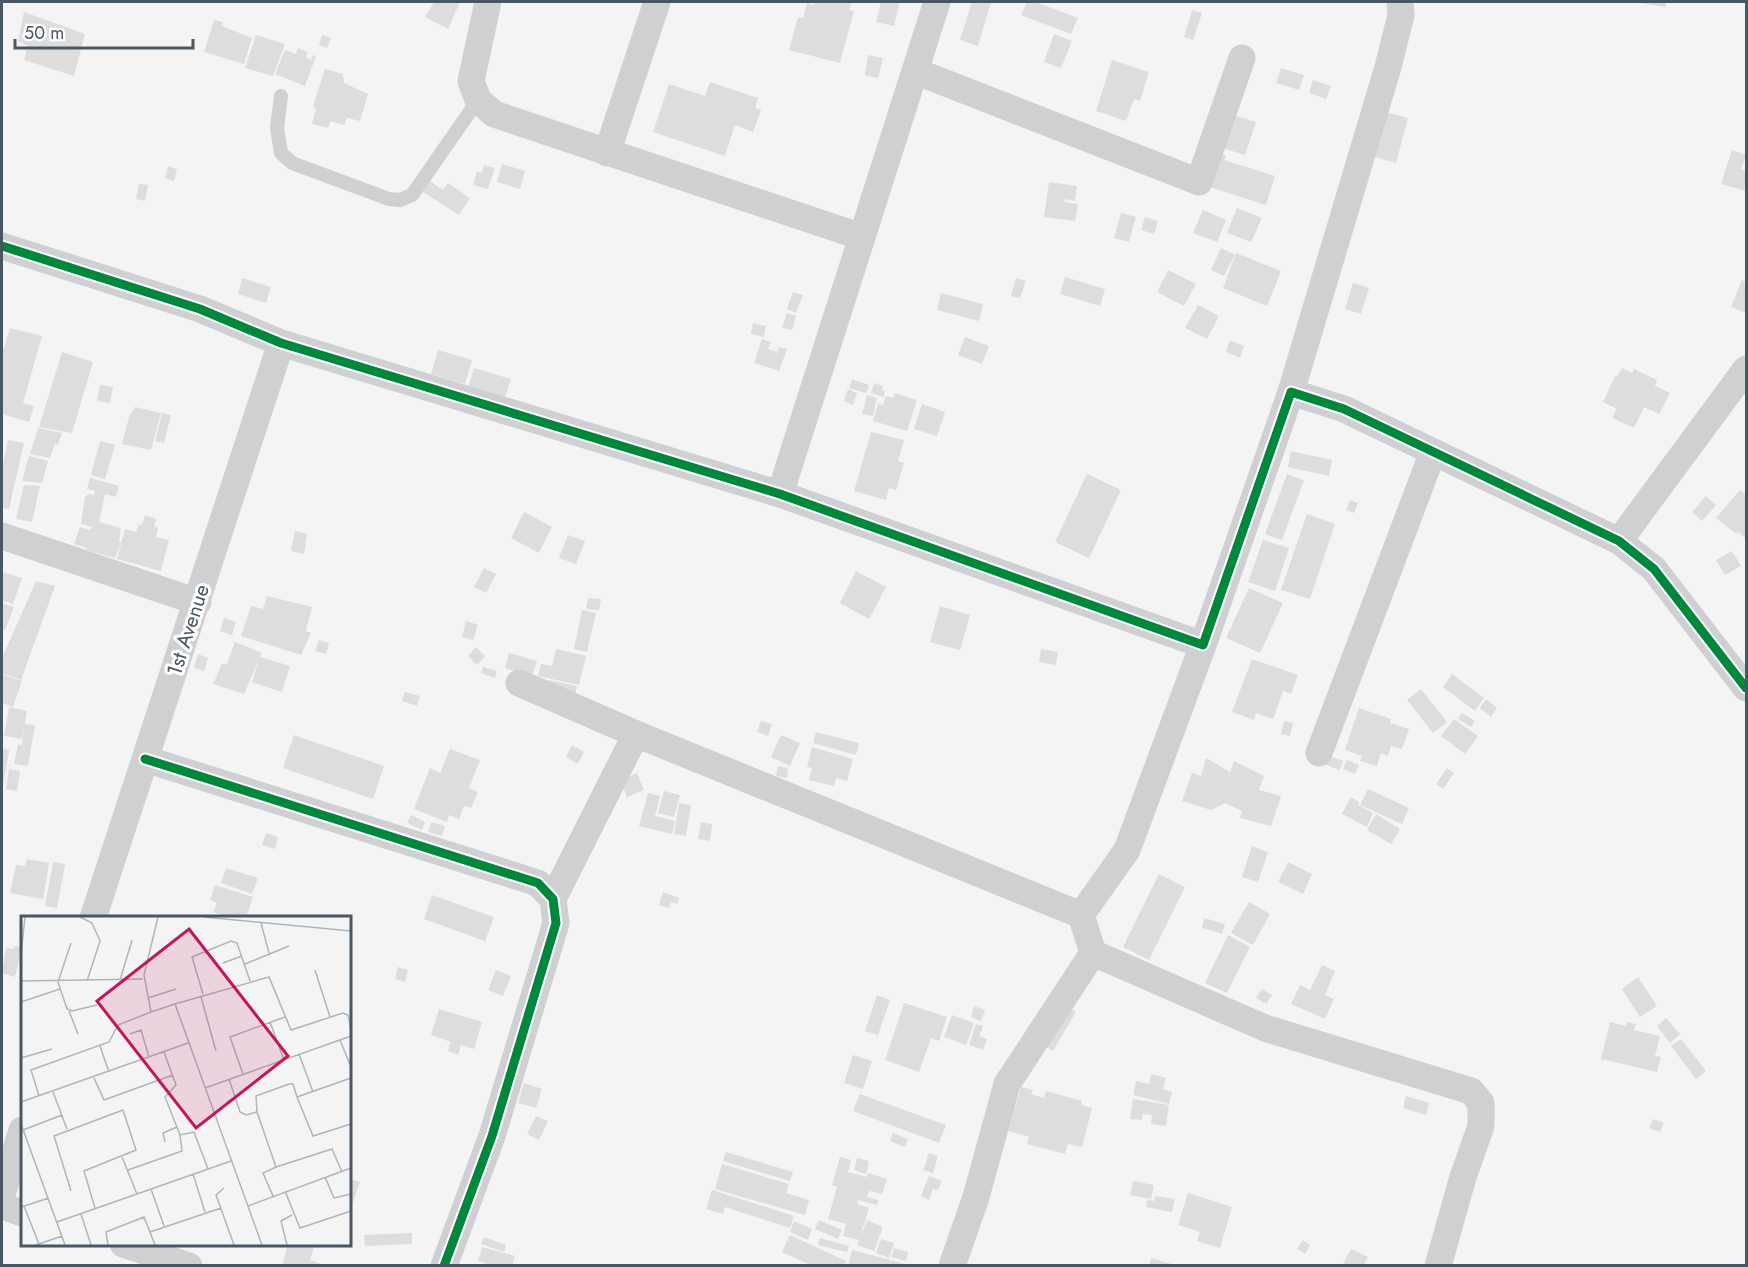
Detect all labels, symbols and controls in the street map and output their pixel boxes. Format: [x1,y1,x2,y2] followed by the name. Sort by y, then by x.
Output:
[15,12,194,50] scale bar
[24,20,64,46] text: 50 m
[159,580,217,680] street label: 1st Avenue
[21,916,351,1246] inset map

